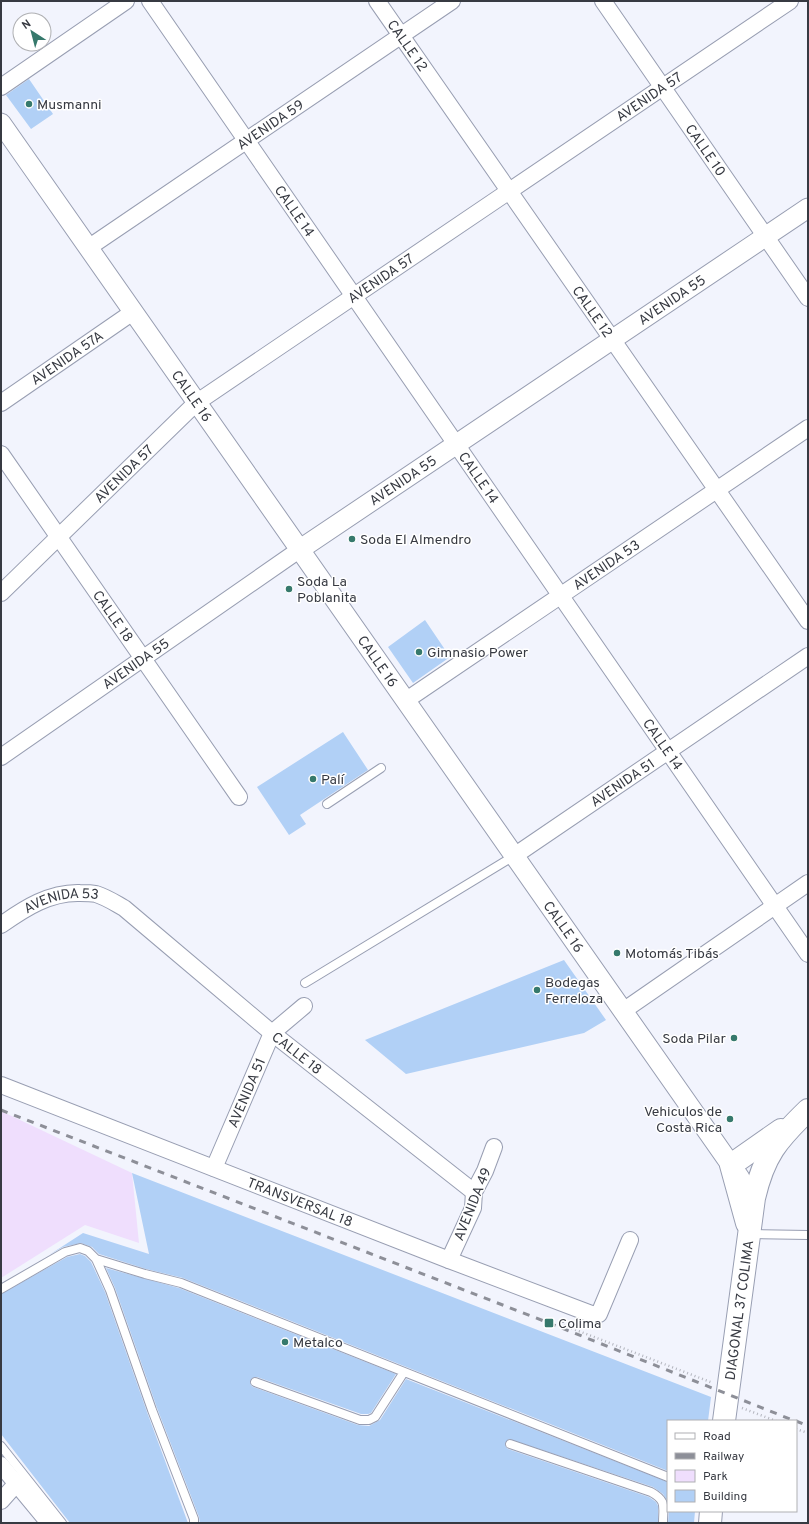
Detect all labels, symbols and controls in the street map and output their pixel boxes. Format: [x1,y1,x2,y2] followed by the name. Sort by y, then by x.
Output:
[12,12,52,52] north arrow
[19,17,34,33] text: N
[383,17,430,75] street label: CALLE 12
[613,69,686,126] street label: AVENIDA 57
[37,97,102,114] place label: Musmanni
[234,97,308,154] street label: AVENIDA 59
[24,99,34,109] marker: Musmanni
[681,121,729,180] street label: CALLE 10
[270,183,317,241] street label: CALLE 14
[345,251,418,308] street label: AVENIDA 57
[636,272,710,330] street label: AVENIDA 55
[568,283,615,341] street label: CALLE 12
[28,328,107,390] street label: AVENIDA 57A
[167,368,215,426] street label: CALLE 16
[91,442,158,507] street label: AVENIDA 57
[454,449,502,507] street label: CALLE 14
[367,453,441,510] street label: AVENIDA 55
[360,532,471,549] place label: Soda El Almendro
[347,534,357,544] marker: Soda El Almendro
[570,537,644,595] street label: AVENIDA 53
[297,574,357,607] place label: Soda La Poblanita
[284,584,294,594] marker: Soda La Poblanita
[88,588,136,646] street label: CALLE 18
[353,633,401,691] street label: CALLE 16
[100,636,173,694] street label: AVENIDA 55
[427,645,529,662] place label: Gimnasio Power
[414,647,424,657] marker: Gimnasio Power
[638,716,686,774] street label: CALLE 14
[588,756,659,811] street label: AVENIDA 51
[321,772,346,789] place label: Palí
[308,774,318,784] marker: Palí
[21,886,100,918] street label: AVENIDA 53
[539,898,586,956] street label: CALLE 16
[625,946,719,963] place label: Motomás Tibás
[612,948,622,958] marker: Motomás Tibás
[545,975,603,1008] place label: Bodegas Ferreloza
[532,985,542,995] marker: Bodegas Ferreloza
[268,1029,325,1079] street label: CALLE 18
[662,1031,727,1048] place label: Soda Pilar
[729,1033,739,1043] marker: Soda Pilar
[225,1056,270,1131] street label: AVENIDA 51
[644,1104,722,1137] place label: Vehiculos de Costa Rica
[725,1114,735,1124] marker: Vehiculos de Costa Rica
[451,1166,496,1244] street label: AVENIDA 49
[244,1175,355,1232] street label: TRANSVERSAL 18
[723,1239,758,1381] street label: DIAGONAL 37 COLIMA
[558,1316,601,1333] place label: Colima
[543,1317,555,1329] marker: Colima
[293,1335,343,1352] place label: Metalco
[280,1337,290,1347] marker: Metalco
[667,1420,797,1512] legend
[703,1429,731,1445] text: Road
[703,1449,744,1465] text: Railway
[703,1469,728,1485] text: Park
[703,1489,747,1505] text: Building

